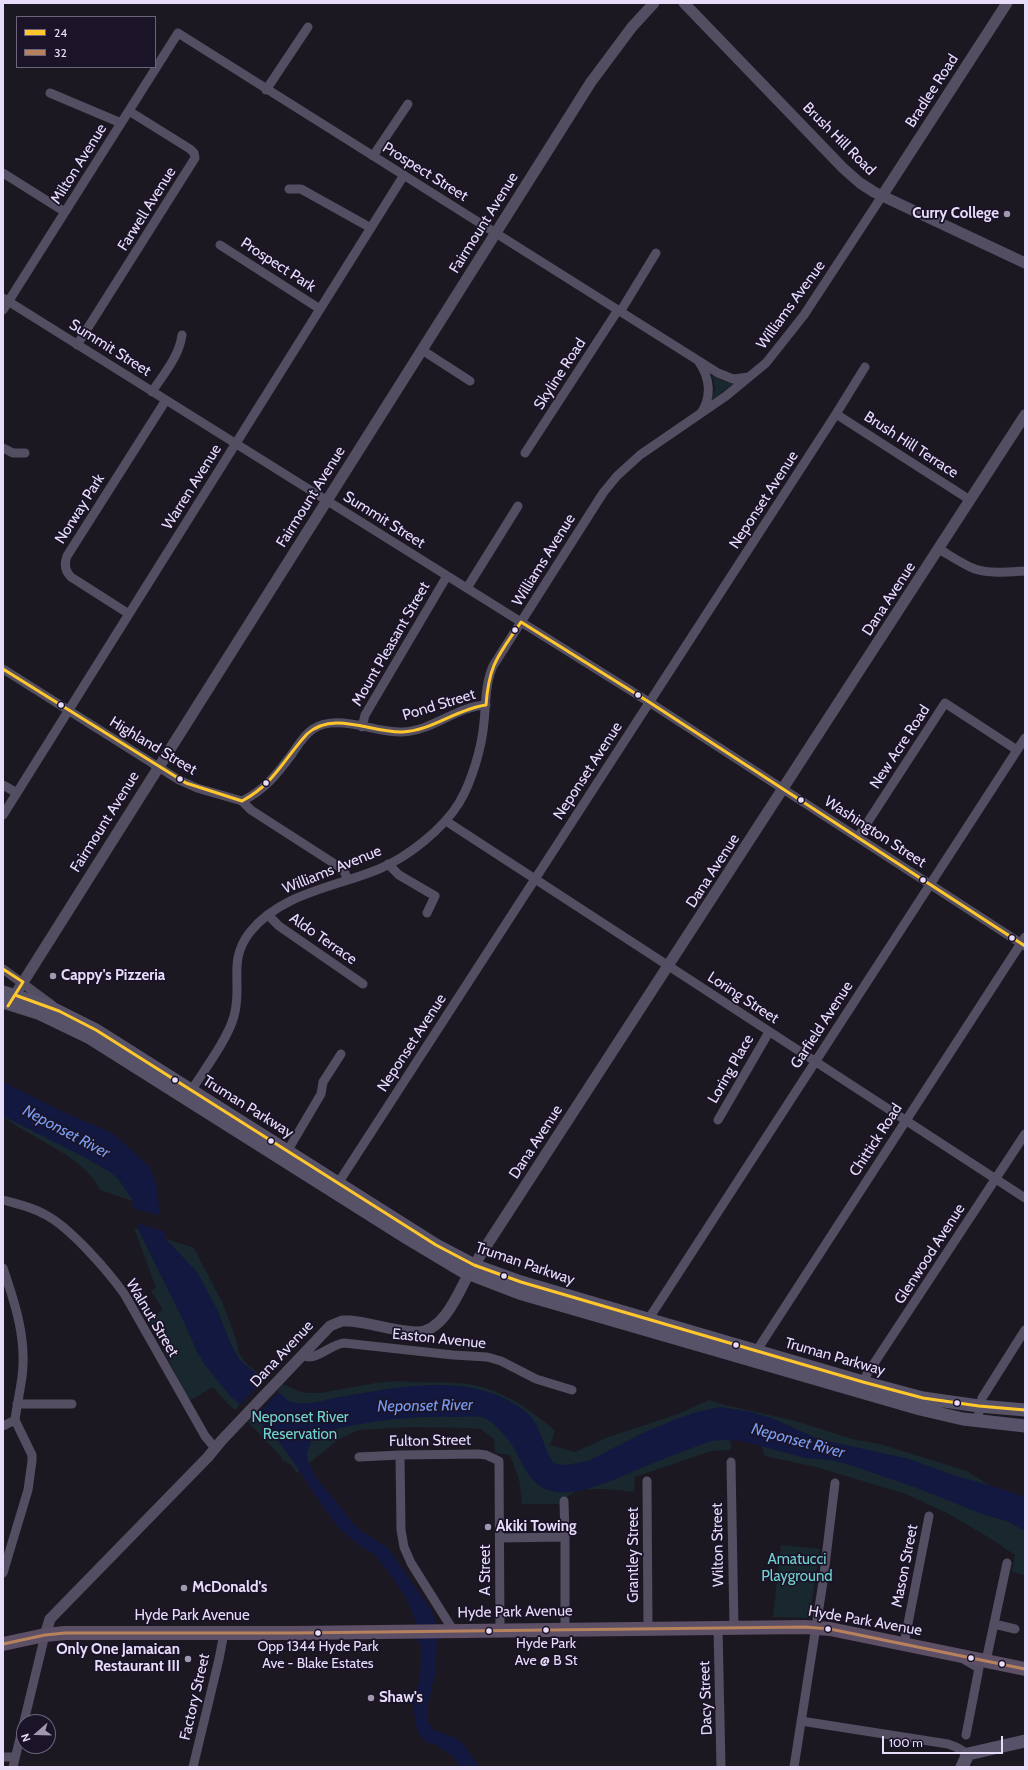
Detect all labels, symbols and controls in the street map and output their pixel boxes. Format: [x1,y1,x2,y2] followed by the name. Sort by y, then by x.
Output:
[16,16,156,68] legend
[54,25,67,40] text: 24
[54,45,67,60] text: 32
[902,51,962,131] street label: Bradlee Road
[799,99,879,179] street label: Brush Hill Road
[47,121,111,207] street label: Milton Avenue
[379,139,471,205] street label: Prospect Street
[114,164,180,254] street label: Farwell Avenue
[446,169,522,277] street label: Fairmount Avenue
[912,205,999,223] place label: Curry College
[1002,209,1012,219] marker: Curry College
[237,234,319,296] street label: Prospect Park
[753,257,829,353] street label: Williams Avenue
[66,316,154,380] street label: Summit Street
[530,335,590,413] street label: Skyline Road
[861,408,961,482] street label: Brush Hill Terrace
[159,441,225,533] street label: Warren Avenue
[273,443,349,551] street label: Fairmount Avenue
[726,448,802,552] street label: Neponset Avenue
[51,471,109,547] street label: Norway Park
[340,488,428,552] street label: Summit Street
[509,511,579,609] street label: Williams Avenue
[858,559,920,639] street label: Dana Avenue
[348,579,434,709] street label: Mount Pleasant Street
[510,625,520,635] unlabelled marker
[400,685,478,725] street label: Pond Street
[633,690,643,700] unlabelled marker
[56,700,66,710] unlabelled marker
[866,702,934,792] street label: New Acre Road
[106,713,200,779] street label: Highland Street
[550,719,626,823] street label: Neponset Avenue
[67,768,143,876] street label: Fairmount Avenue
[175,774,185,784] unlabelled marker
[261,778,271,788] unlabelled marker
[821,792,929,872] street label: Washington Street
[796,795,806,805] unlabelled marker
[682,831,744,911] street label: Dana Avenue
[280,842,384,898] street label: Williams Avenue
[918,875,928,885] unlabelled marker
[286,909,360,969] street label: Aldo Terrace
[1007,933,1017,943] unlabelled marker
[61,967,165,985] place label: Cappy's Pizzeria
[704,968,782,1028] street label: Loring Street
[48,971,58,981] marker: Cappy's Pizzeria
[787,978,857,1072] street label: Garfield Avenue
[374,991,450,1095] street label: Neponset Avenue
[704,1031,758,1107] street label: Loring Place
[199,1072,297,1142] street label: Truman Parkway
[170,1075,180,1085] unlabelled marker
[846,1100,906,1180] street label: Chittick Road
[19,1101,113,1163] water label: Neponset River
[505,1102,567,1182] street label: Dana Avenue
[266,1136,276,1146] unlabelled marker
[891,1200,969,1308] street label: Glenwood Avenue
[473,1239,577,1289] street label: Truman Parkway
[499,1271,509,1281] unlabelled marker
[122,1276,182,1360] street label: Walnut Street
[247,1317,317,1391] street label: Dana Avenue
[391,1325,487,1353] street label: Easton Avenue
[783,1334,887,1380] street label: Truman Parkway
[731,1340,741,1350] unlabelled marker
[377,1396,473,1416] water label: Neponset River
[952,1398,962,1408] unlabelled marker
[251,1409,349,1444] park label: Neponset River Reservation
[749,1419,847,1463] water label: Neponset River
[389,1431,471,1451] street label: Fulton Street
[708,1503,728,1587] street label: Wilton Street
[625,1507,643,1603] street label: Grantley Street
[496,1518,576,1536] place label: Akiki Towing
[483,1522,493,1532] marker: Akiki Towing
[888,1523,922,1609] street label: Mason Street
[477,1544,495,1596] street label: A Street
[761,1551,833,1586] park label: Amatucci Playground
[192,1579,267,1597] place label: McDonald's
[179,1583,189,1593] marker: McDonald's
[457,1602,573,1622] street label: Hyde Park Avenue
[807,1602,923,1640] street label: Hyde Park Avenue
[134,1607,250,1625] street label: Hyde Park Avenue
[823,1624,833,1634] unlabelled marker
[541,1625,551,1635] marker: Hyde Park Ave @ B St
[484,1626,494,1636] unlabelled marker
[313,1628,323,1638] marker: Opp 1344 Hyde Park Ave - Blake Estates
[515,1636,577,1668] place label: Hyde Park Ave @ B St
[258,1639,378,1672] place label: Opp 1344 Hyde Park Ave - Blake Estates
[56,1641,180,1676] place label: Only One Jamaican Restaurant III
[176,1652,214,1742] street label: Factory Street
[966,1653,976,1663] unlabelled marker
[183,1654,193,1664] marker: Only One Jamaican Restaurant III
[997,1659,1007,1669] unlabelled marker
[696,1661,716,1735] street label: Dacy Street
[379,1689,423,1707] place label: Shaw's
[366,1693,376,1703] marker: Shaw's
[16,1714,56,1754] north arrow
[884,1728,1005,1754] scale bar
[18,1732,34,1744] text: N
[889,1735,923,1750] text: 100 m

